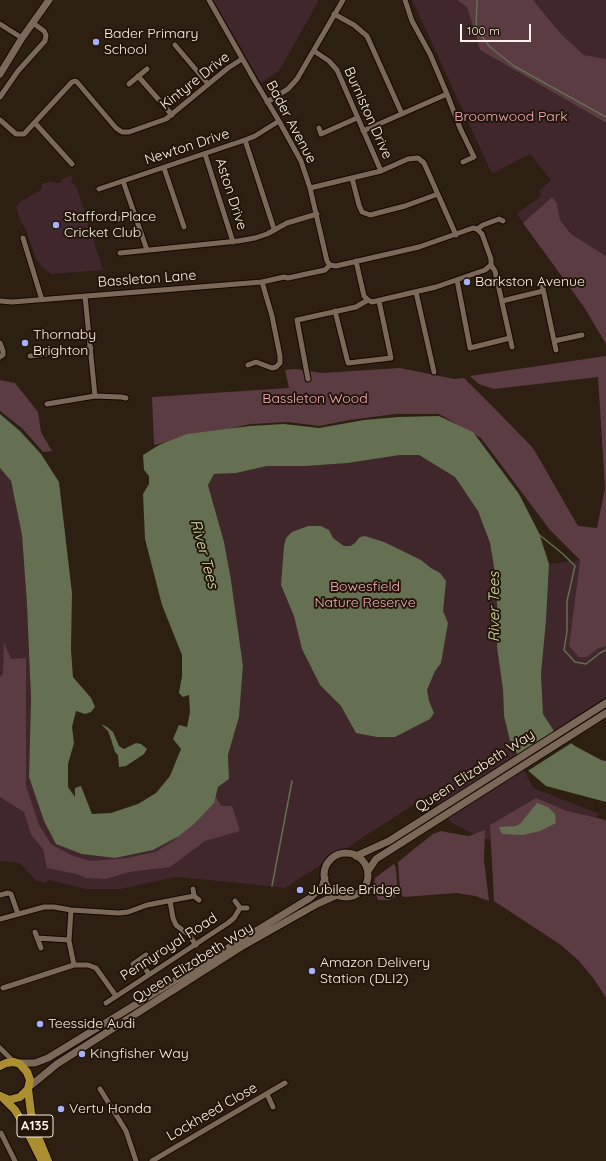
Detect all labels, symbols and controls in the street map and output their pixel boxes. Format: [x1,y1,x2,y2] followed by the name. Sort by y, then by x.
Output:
[462,16,533,42] scale bar
[467,23,500,38] text: 100 m
[104,26,199,58] place label: Bader Primary School
[91,37,101,47] marker: Bader Primary School
[157,49,233,113] street label: Kintyre Drive
[340,64,396,162] street label: Burniston Drive
[262,78,320,166] street label: Bader Avenue
[454,109,568,125] park label: Broomwood Park
[143,125,231,169] street label: Newton Drive
[212,156,250,232] street label: Aston Drive
[64,209,156,242] place label: Stafford Place Cricket Club
[51,220,61,230] marker: Stafford Place Cricket Club
[97,267,197,291] street label: Bassleton Lane
[475,274,585,290] place label: Barkston Avenue
[462,277,472,287] marker: Barkston Avenue
[33,327,96,360] place label: Thornaby Brighton
[20,338,30,348] marker: Thornaby Brighton
[262,391,368,407] park label: Bassleton Wood
[186,518,222,590] water label: River Tees
[485,572,503,642] water label: River Tees
[314,579,416,612] park label: Bowesfield Nature Reserve
[412,726,538,816] street label: Queen Elizabeth Way
[308,882,401,898] place label: Jubilee Bridge
[295,885,305,895] marker: Jubilee Bridge
[117,909,221,985] street label: Pennyroyal Road
[130,919,256,1007] street label: Queen Elizabeth Way
[320,955,430,988] place label: Amazon Delivery Station (DLI2)
[307,966,317,976] marker: Amazon Delivery Station (DLI2)
[48,1016,135,1032] place label: Teesside Audi
[35,1019,45,1029] marker: Teesside Audi
[90,1046,189,1062] place label: Kingfisher Way
[77,1049,87,1059] marker: Kingfisher Way
[164,1079,260,1145] street label: Lockheed Close
[69,1101,151,1117] place label: Vertu Honda
[56,1104,66,1114] marker: Vertu Honda
[17,1115,53,1137] road number: A135

